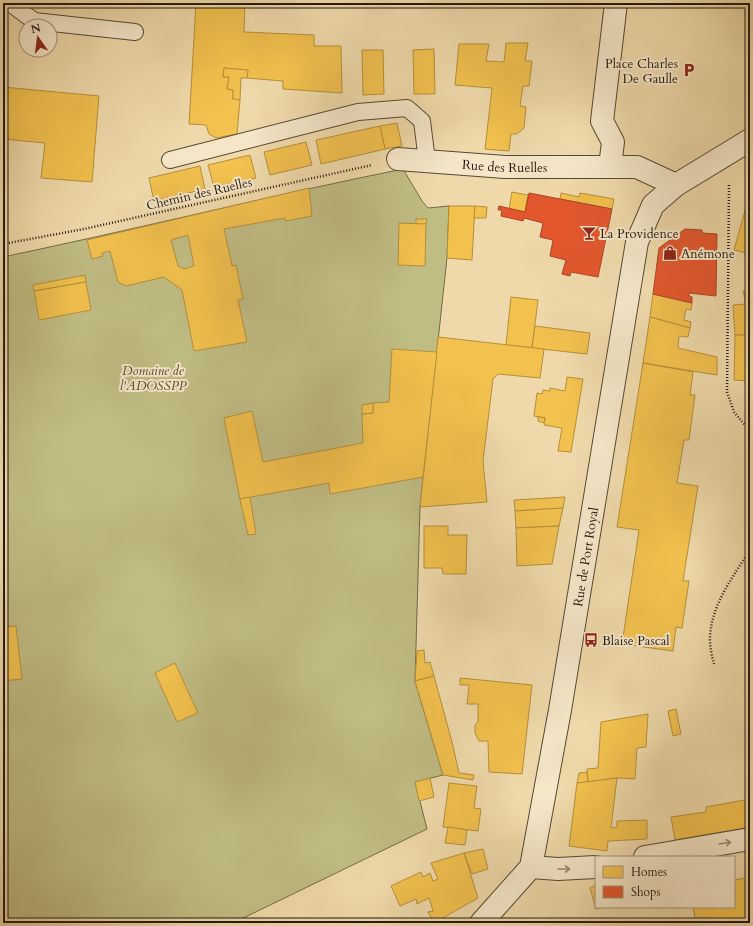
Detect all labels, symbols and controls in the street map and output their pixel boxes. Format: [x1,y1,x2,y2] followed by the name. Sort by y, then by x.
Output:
[18,18,58,58] north arrow
[29,20,43,37] text: N
[605,55,678,88] place label: Place Charles De Gaulle
[681,62,697,78] parking icon: Place Charles De Gaulle
[461,156,547,177] street label: Rue des Ruelles
[145,173,254,215] street label: Chemin des Ruelles
[581,225,597,241] bar icon: La Providence
[600,225,679,243] place label: La Providence
[662,245,678,261] shop icon: Anémone
[681,245,735,263] place label: Anémone
[120,362,188,395] park label: Domaine de l'ADOSSPP
[569,505,603,608] street label: Rue de Port Royal
[583,632,599,648] bus stop icon: Blaise Pascal
[602,632,670,650] place label: Blaise Pascal
[718,838,731,846] one-way arrow
[595,856,735,908] legend
[631,864,667,880] text: Homes
[557,865,570,873] one-way arrow
[631,884,660,900] text: Shops

